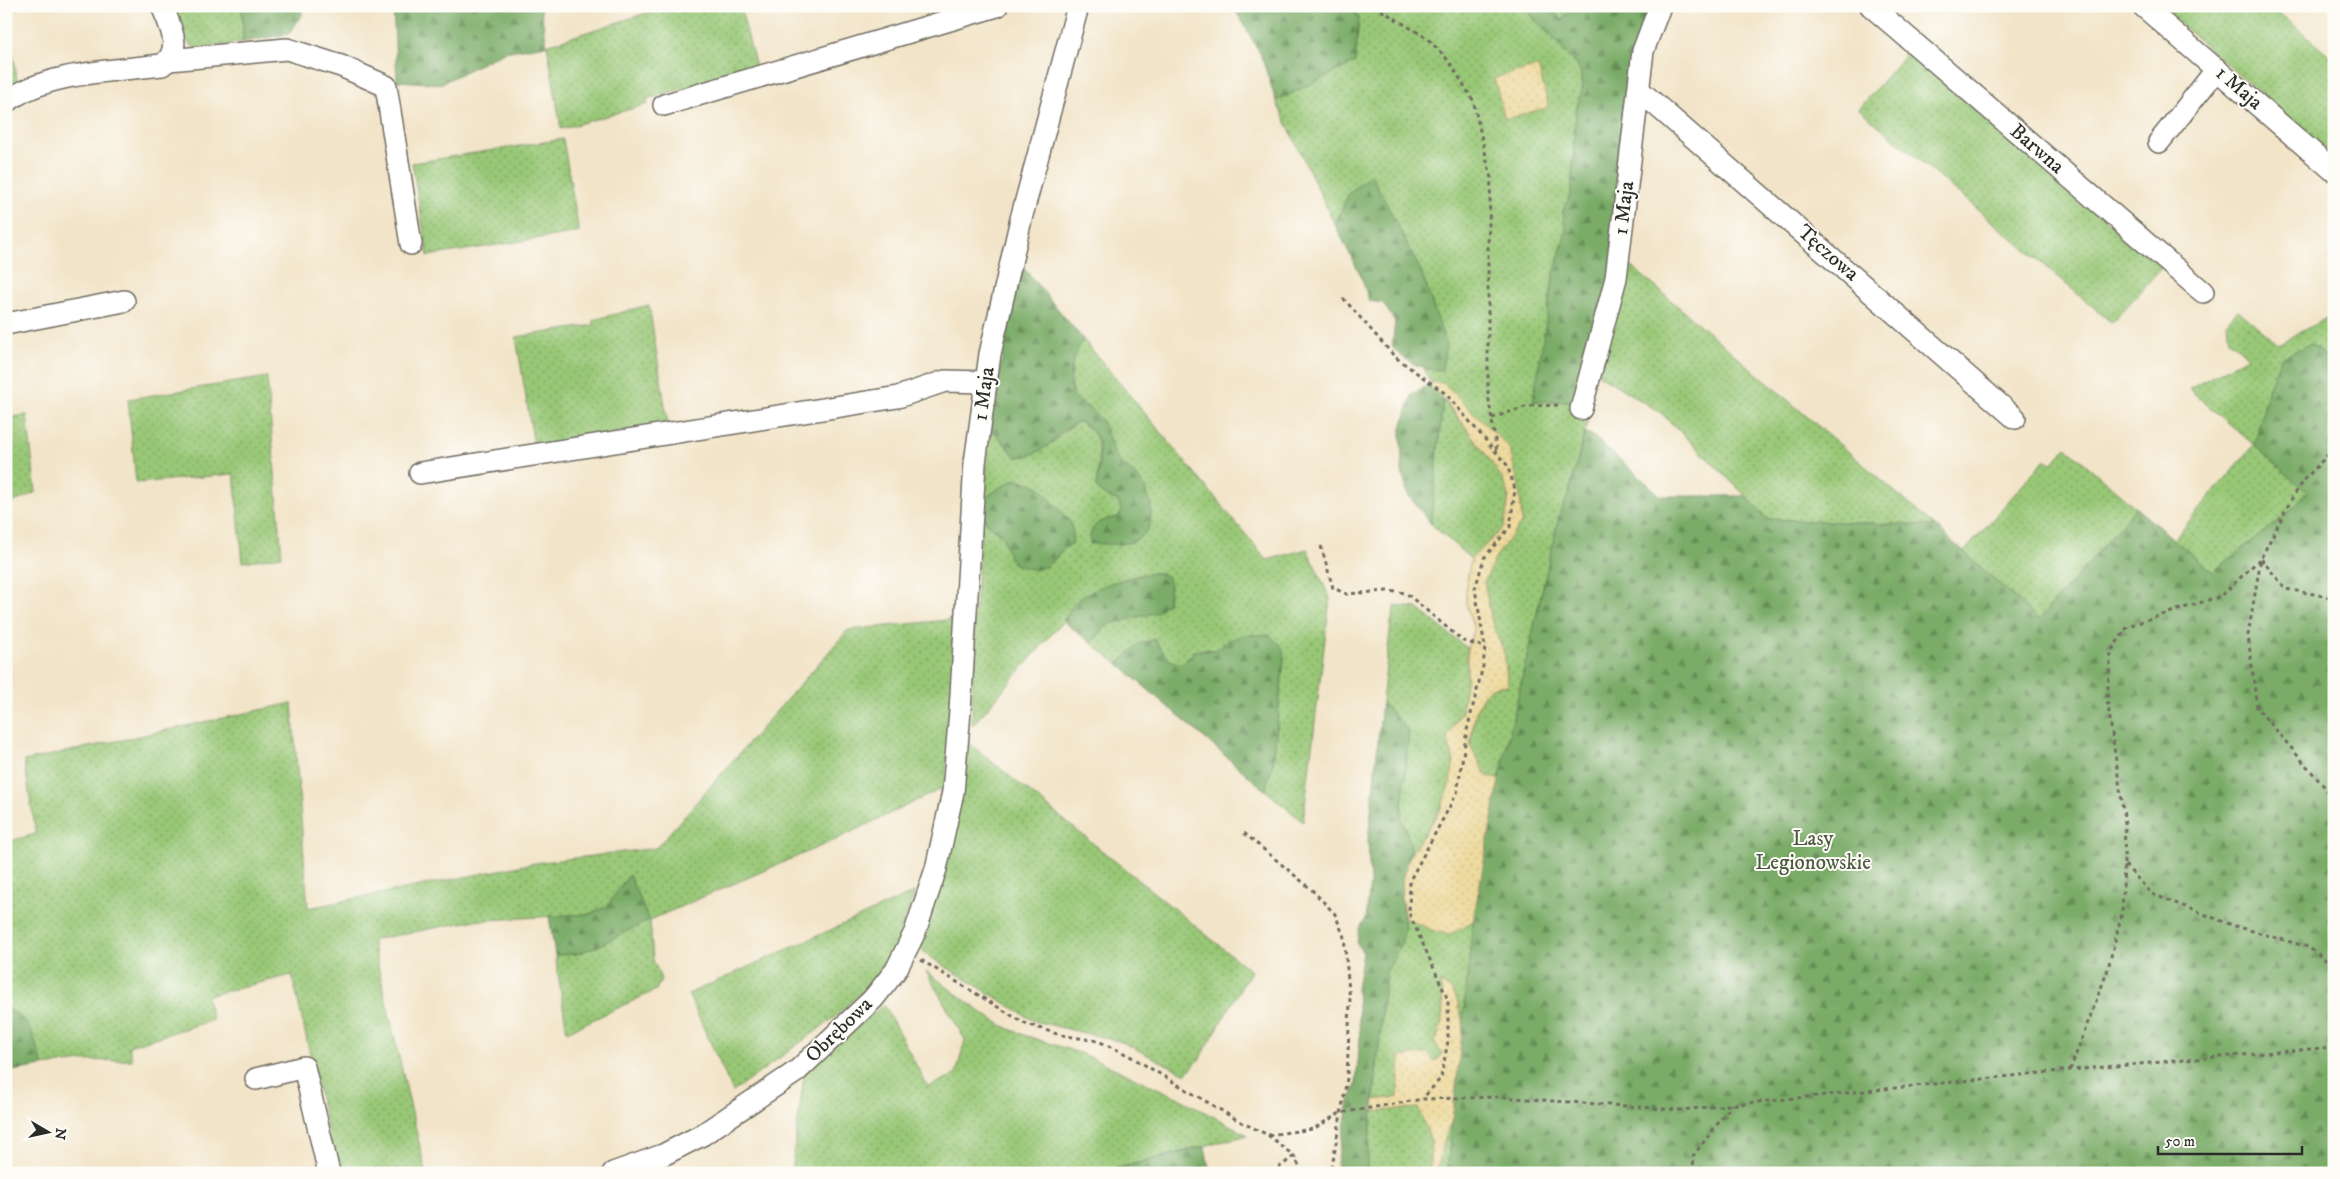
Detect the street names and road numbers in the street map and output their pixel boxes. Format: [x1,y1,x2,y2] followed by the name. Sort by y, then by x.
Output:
[2210,60,2268,116] street label: 1 Maja
[2004,118,2070,180] street label: Barwna
[1608,179,1640,237] street label: 1 Maja
[1792,219,1864,287] street label: Tęczowa
[967,365,1001,423] street label: 1 Maja
[800,992,878,1068] street label: Obrębowa

